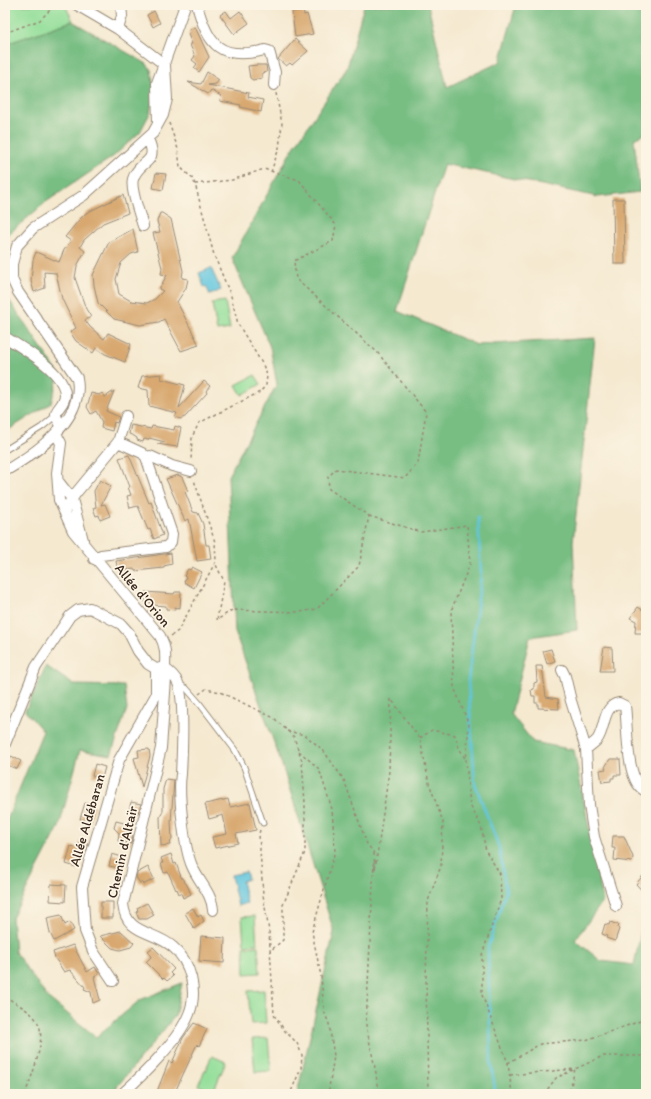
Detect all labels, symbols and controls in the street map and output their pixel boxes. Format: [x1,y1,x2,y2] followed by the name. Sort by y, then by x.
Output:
[111,560,174,631] street label: Allée d'Orion
[66,772,109,868] street label: Allée Aldébaran
[104,804,141,900] street label: Chemin d'Altaïr

